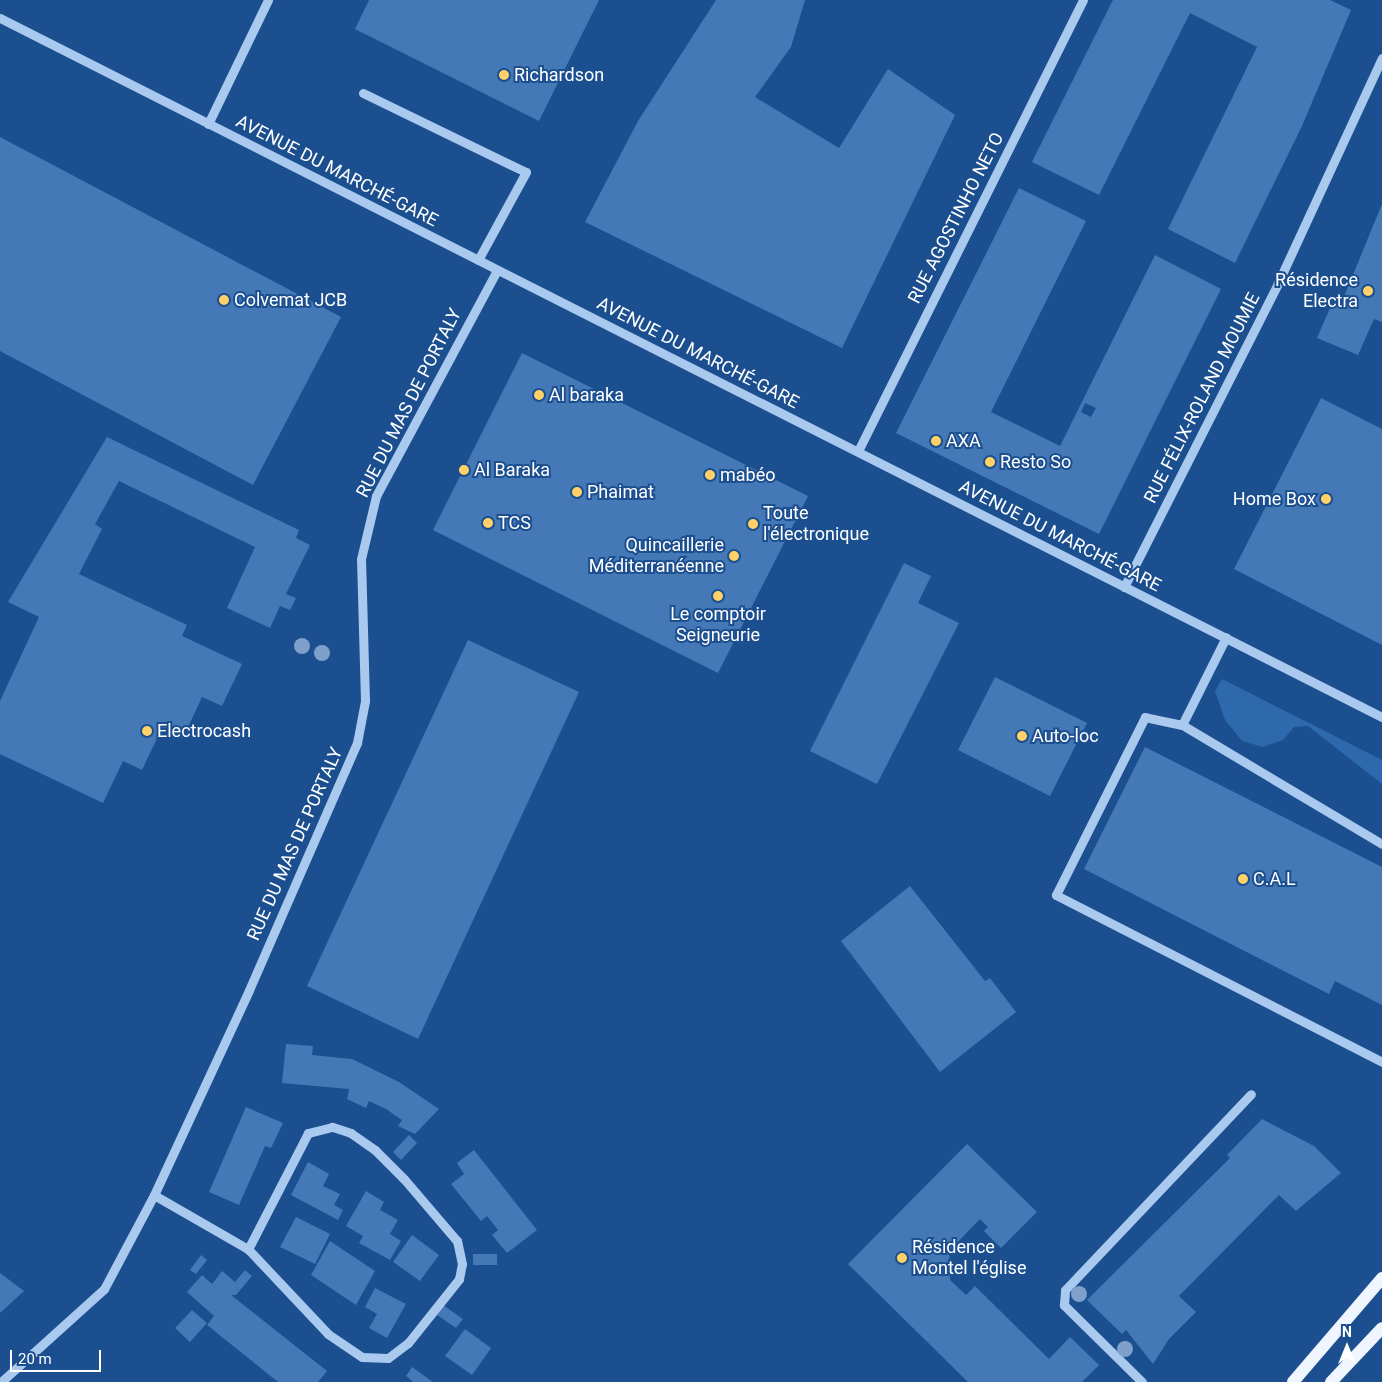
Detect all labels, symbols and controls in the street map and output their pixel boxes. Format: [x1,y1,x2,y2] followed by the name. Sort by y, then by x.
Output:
[514,64,604,86] place label: Richardson
[498,69,510,81] marker: Richardson
[232,111,442,231] street label: AVENUE DU MARCHÉ-GARE
[904,129,1008,307] street label: RUE AGOSTINHO NETO
[1275,270,1358,312] place label: Résidence Electra
[1362,285,1374,297] marker: Résidence Electra
[234,289,347,311] place label: Colvemat JCB
[1139,289,1265,507] street label: RUE FÉLIX-ROLAND MOUMIE
[593,293,803,413] street label: AVENUE DU MARCHÉ-GARE
[218,294,230,306] marker: Colvemat JCB
[352,305,466,501] street label: RUE DU MAS DE PORTALY
[549,384,624,406] place label: Al baraka
[533,389,545,401] marker: Al baraka
[946,430,981,452] place label: AXA
[930,435,942,447] marker: AXA
[1000,451,1071,473] place label: Resto So
[984,456,996,468] marker: Resto So
[474,459,550,481] place label: Al Baraka
[458,464,470,476] marker: Al Baraka
[720,464,775,486] place label: mabéo
[704,469,716,481] marker: mabéo
[955,476,1165,596] street label: AVENUE DU MARCHÉ-GARE
[587,481,654,503] place label: Phaimat
[571,486,583,498] marker: Phaimat
[1233,488,1316,510] place label: Home Box
[1320,493,1332,505] marker: Home Box
[763,503,869,546] place label: Toute l'électronique
[498,512,531,534] place label: TCS
[482,517,494,529] marker: TCS
[747,518,759,530] marker: Toute l'électronique
[589,535,724,578] place label: Quincaillerie Méditerranéenne
[728,550,740,562] marker: Quincaillerie Méditerranéenne
[712,590,724,602] marker: Le comptoir Seigneurie
[670,604,766,646] place label: Le comptoir Seigneurie
[157,720,251,742] place label: Electrocash
[141,725,153,737] marker: Electrocash
[1032,725,1099,747] place label: Auto-loc
[1016,730,1028,742] marker: Auto-loc
[243,744,347,944] street label: RUE DU MAS DE PORTALY
[1253,868,1296,890] place label: C.A.L
[1237,873,1249,885] marker: C.A.L
[912,1237,1026,1280] place label: Résidence Montel l'église
[896,1252,908,1264] marker: Résidence Montel l'église
[1322,1322,1372,1372] north arrow
[1342,1324,1352,1340] text: N
[12,1340,104,1372] scale bar
[18,1350,52,1368] text: 20 m

